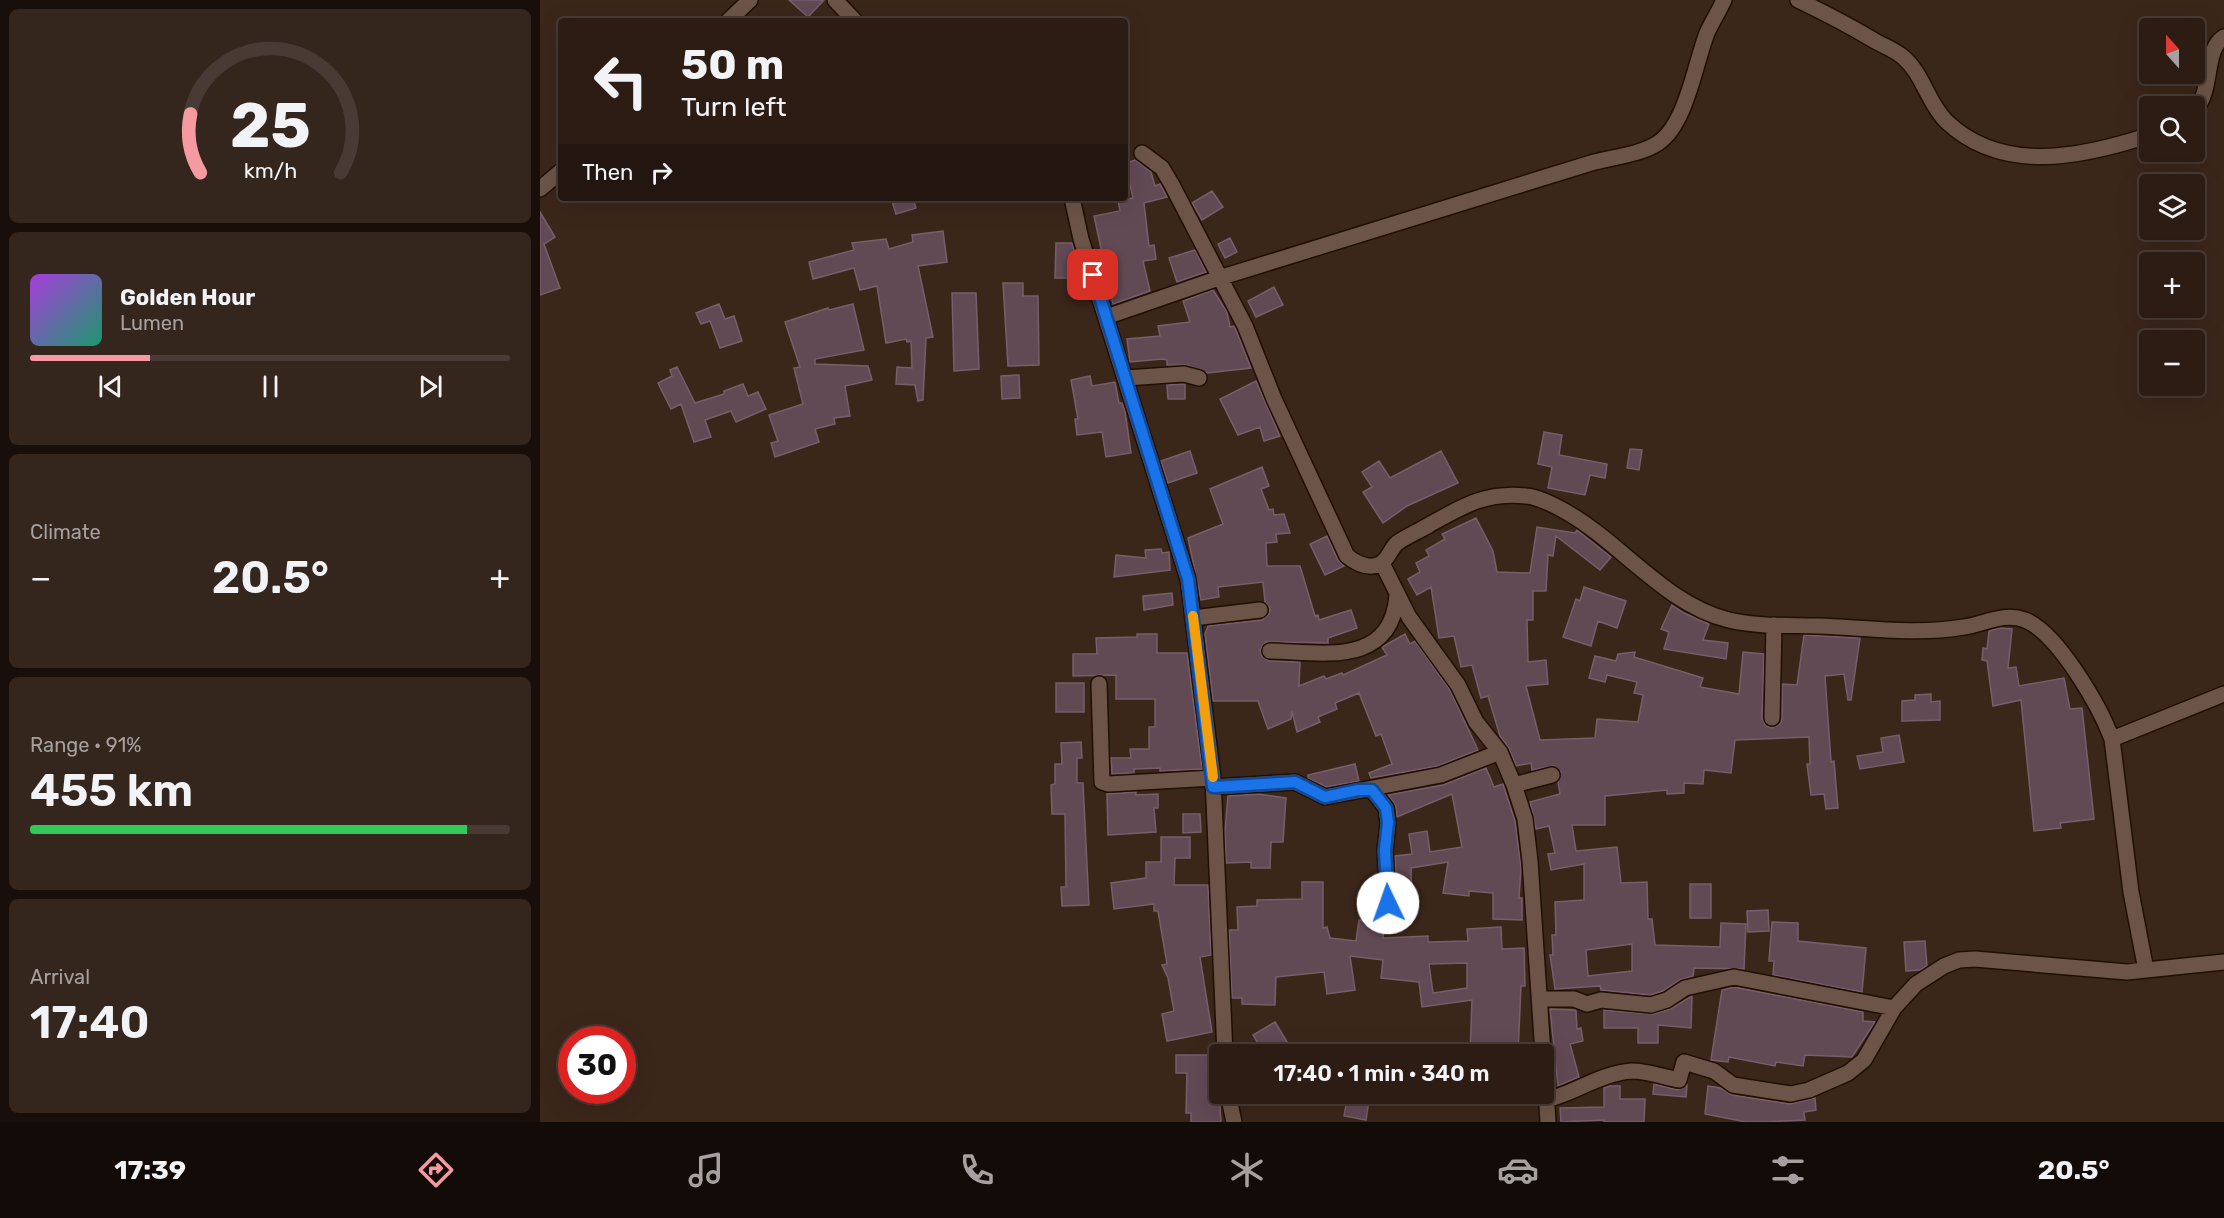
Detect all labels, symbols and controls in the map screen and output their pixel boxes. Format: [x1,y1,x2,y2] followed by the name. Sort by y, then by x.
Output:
[2139,18,2205,84] north arrow
[2139,18,2205,396] map controls
[681,40,784,90] text: 50 m
[582,42,660,120] icon: left
[230,89,310,163] text: 25
[681,91,786,123] text: Turn left
[2139,96,2205,162] button: search
[645,156,678,189] icon: right
[243,158,297,183] text: km/h
[582,159,633,186] text: Then
[2139,174,2205,240] button: layers
[1067,249,1118,300] pin
[2139,252,2205,318] button: +
[1076,258,1109,291] icon: arrive
[120,284,255,311] text: Golden Hour
[120,311,184,335] text: Lumen
[2139,330,2205,396] button: −
[94,370,127,403] icon: previous
[254,370,287,403] icon: pause
[414,370,447,403] icon: next
[30,520,101,544] text: Climate
[212,551,329,604] text: 20.5°
[30,558,51,597] text: −
[489,558,510,597] text: +
[30,733,141,757] text: Range · 91%
[30,764,193,817] text: 455 km
[1356,871,1420,935] position arrow
[30,965,90,989] text: Arrival
[30,996,149,1049] text: 17:40
[558,1026,636,1104] speed limit sign: 30
[1273,1060,1490,1087] text: 17:40 · 1 min · 340 m
[415,1149,457,1191] icon: directions
[685,1149,727,1191] icon: music
[956,1149,998,1191] icon: phone
[1226,1149,1268,1191] icon: climate
[1497,1149,1539,1191] icon: car
[1767,1149,1809,1191] icon: filters
[114,1154,186,1186] text: 17:39
[2038,1154,2110,1186] text: 20.5°

